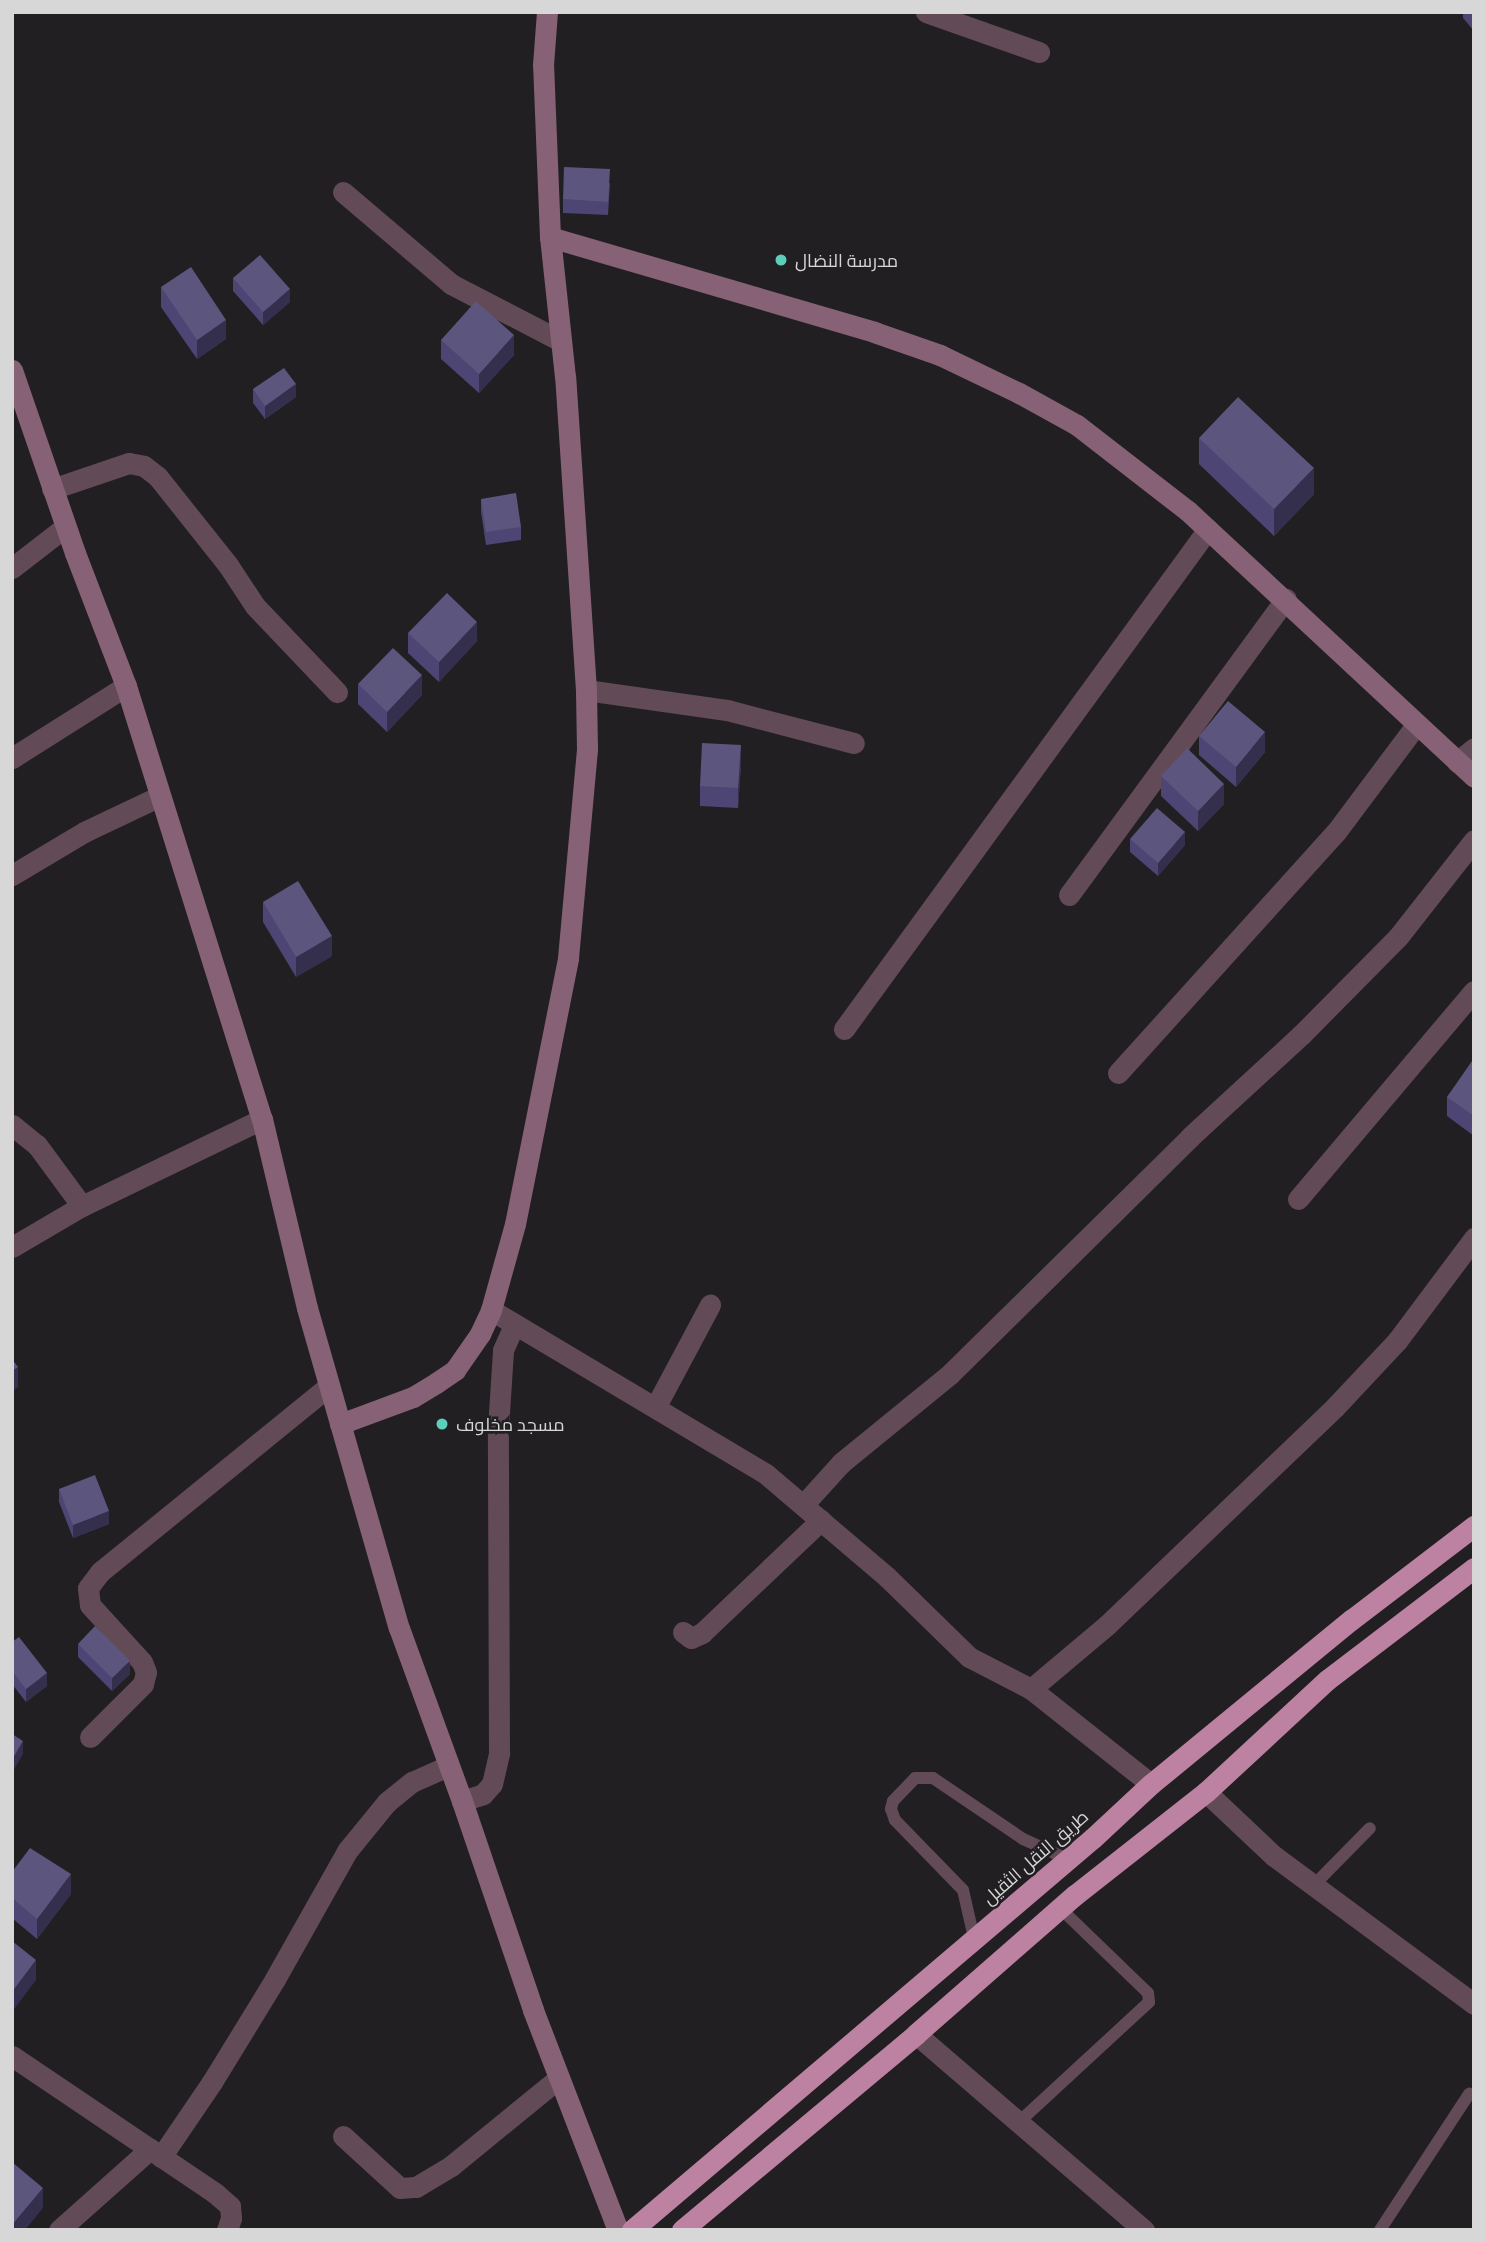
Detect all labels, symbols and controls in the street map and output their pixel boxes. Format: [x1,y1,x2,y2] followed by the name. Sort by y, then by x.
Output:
[795,249,898,271] place label: مدرسة النضال
[773,252,789,268] marker: مدرسة النضال
[456,1413,565,1435] place label: مسجد مخلوف
[434,1416,450,1432] marker: مسجد مخلوف
[978,1805,1092,1909] street label: طريق النقل الثقيل

